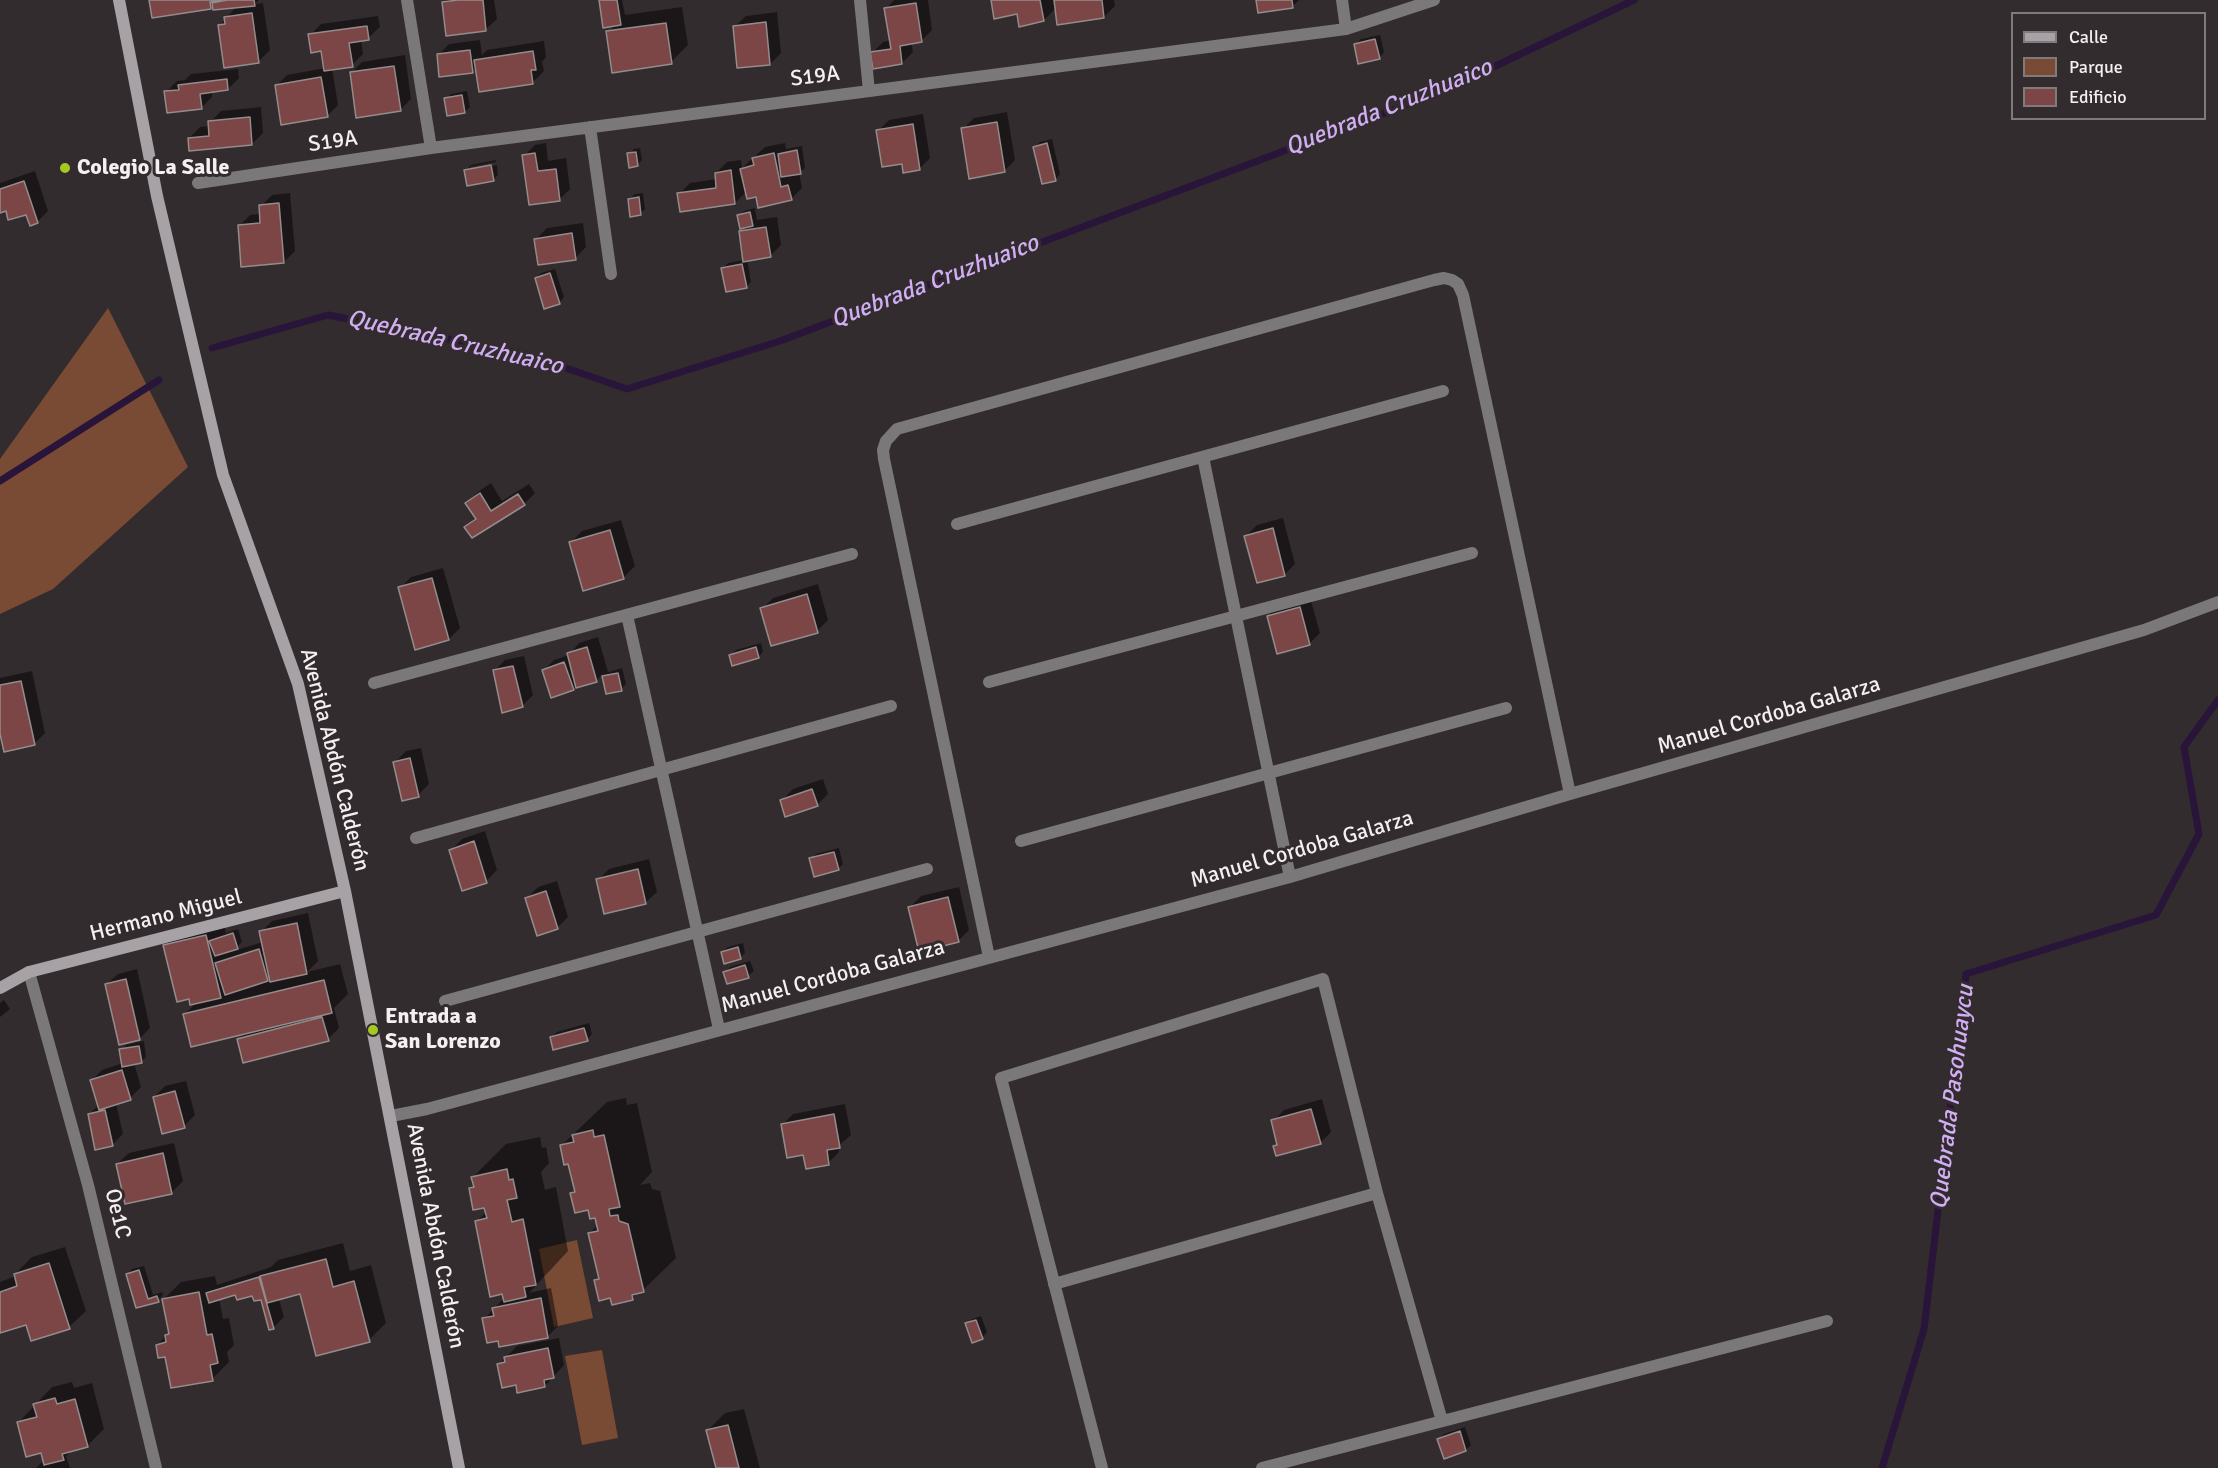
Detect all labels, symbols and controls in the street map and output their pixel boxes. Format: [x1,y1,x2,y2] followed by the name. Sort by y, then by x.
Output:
[2011,12,2206,120] legend
[2069,26,2108,48] text: Calle
[1282,53,1496,163] water label: Quebrada Cruzhuaico
[2069,56,2123,78] text: Parque
[789,61,841,93] street label: S19A
[2069,86,2127,108] text: Edificio
[307,125,359,159] street label: S19A
[77,155,229,181] place label: Colegio La Salle
[58,161,72,175] marker: Colegio La Salle
[827,229,1043,335] water label: Quebrada Cruzhuaico
[345,304,565,382] water label: Quebrada Cruzhuaico
[294,646,374,874] street label: Avenida Abdón Calderón
[1655,672,1883,760] street label: Manuel Cordoba Galarza
[1188,806,1416,894] street label: Manuel Cordoba Galarza
[87,884,245,948] street label: Hermano Miguel
[718,934,948,1020] street label: Manuel Cordoba Galarza
[1925,983,1981,1211] water label: Quebrada Pasohuaycu
[385,1004,501,1056] place label: Entrada a San Lorenzo
[366,1023,380,1037] marker: Entrada a San Lorenzo
[400,1121,470,1351] street label: Avenida Abdón Calderón
[98,1186,136,1242] street label: Oe1C

